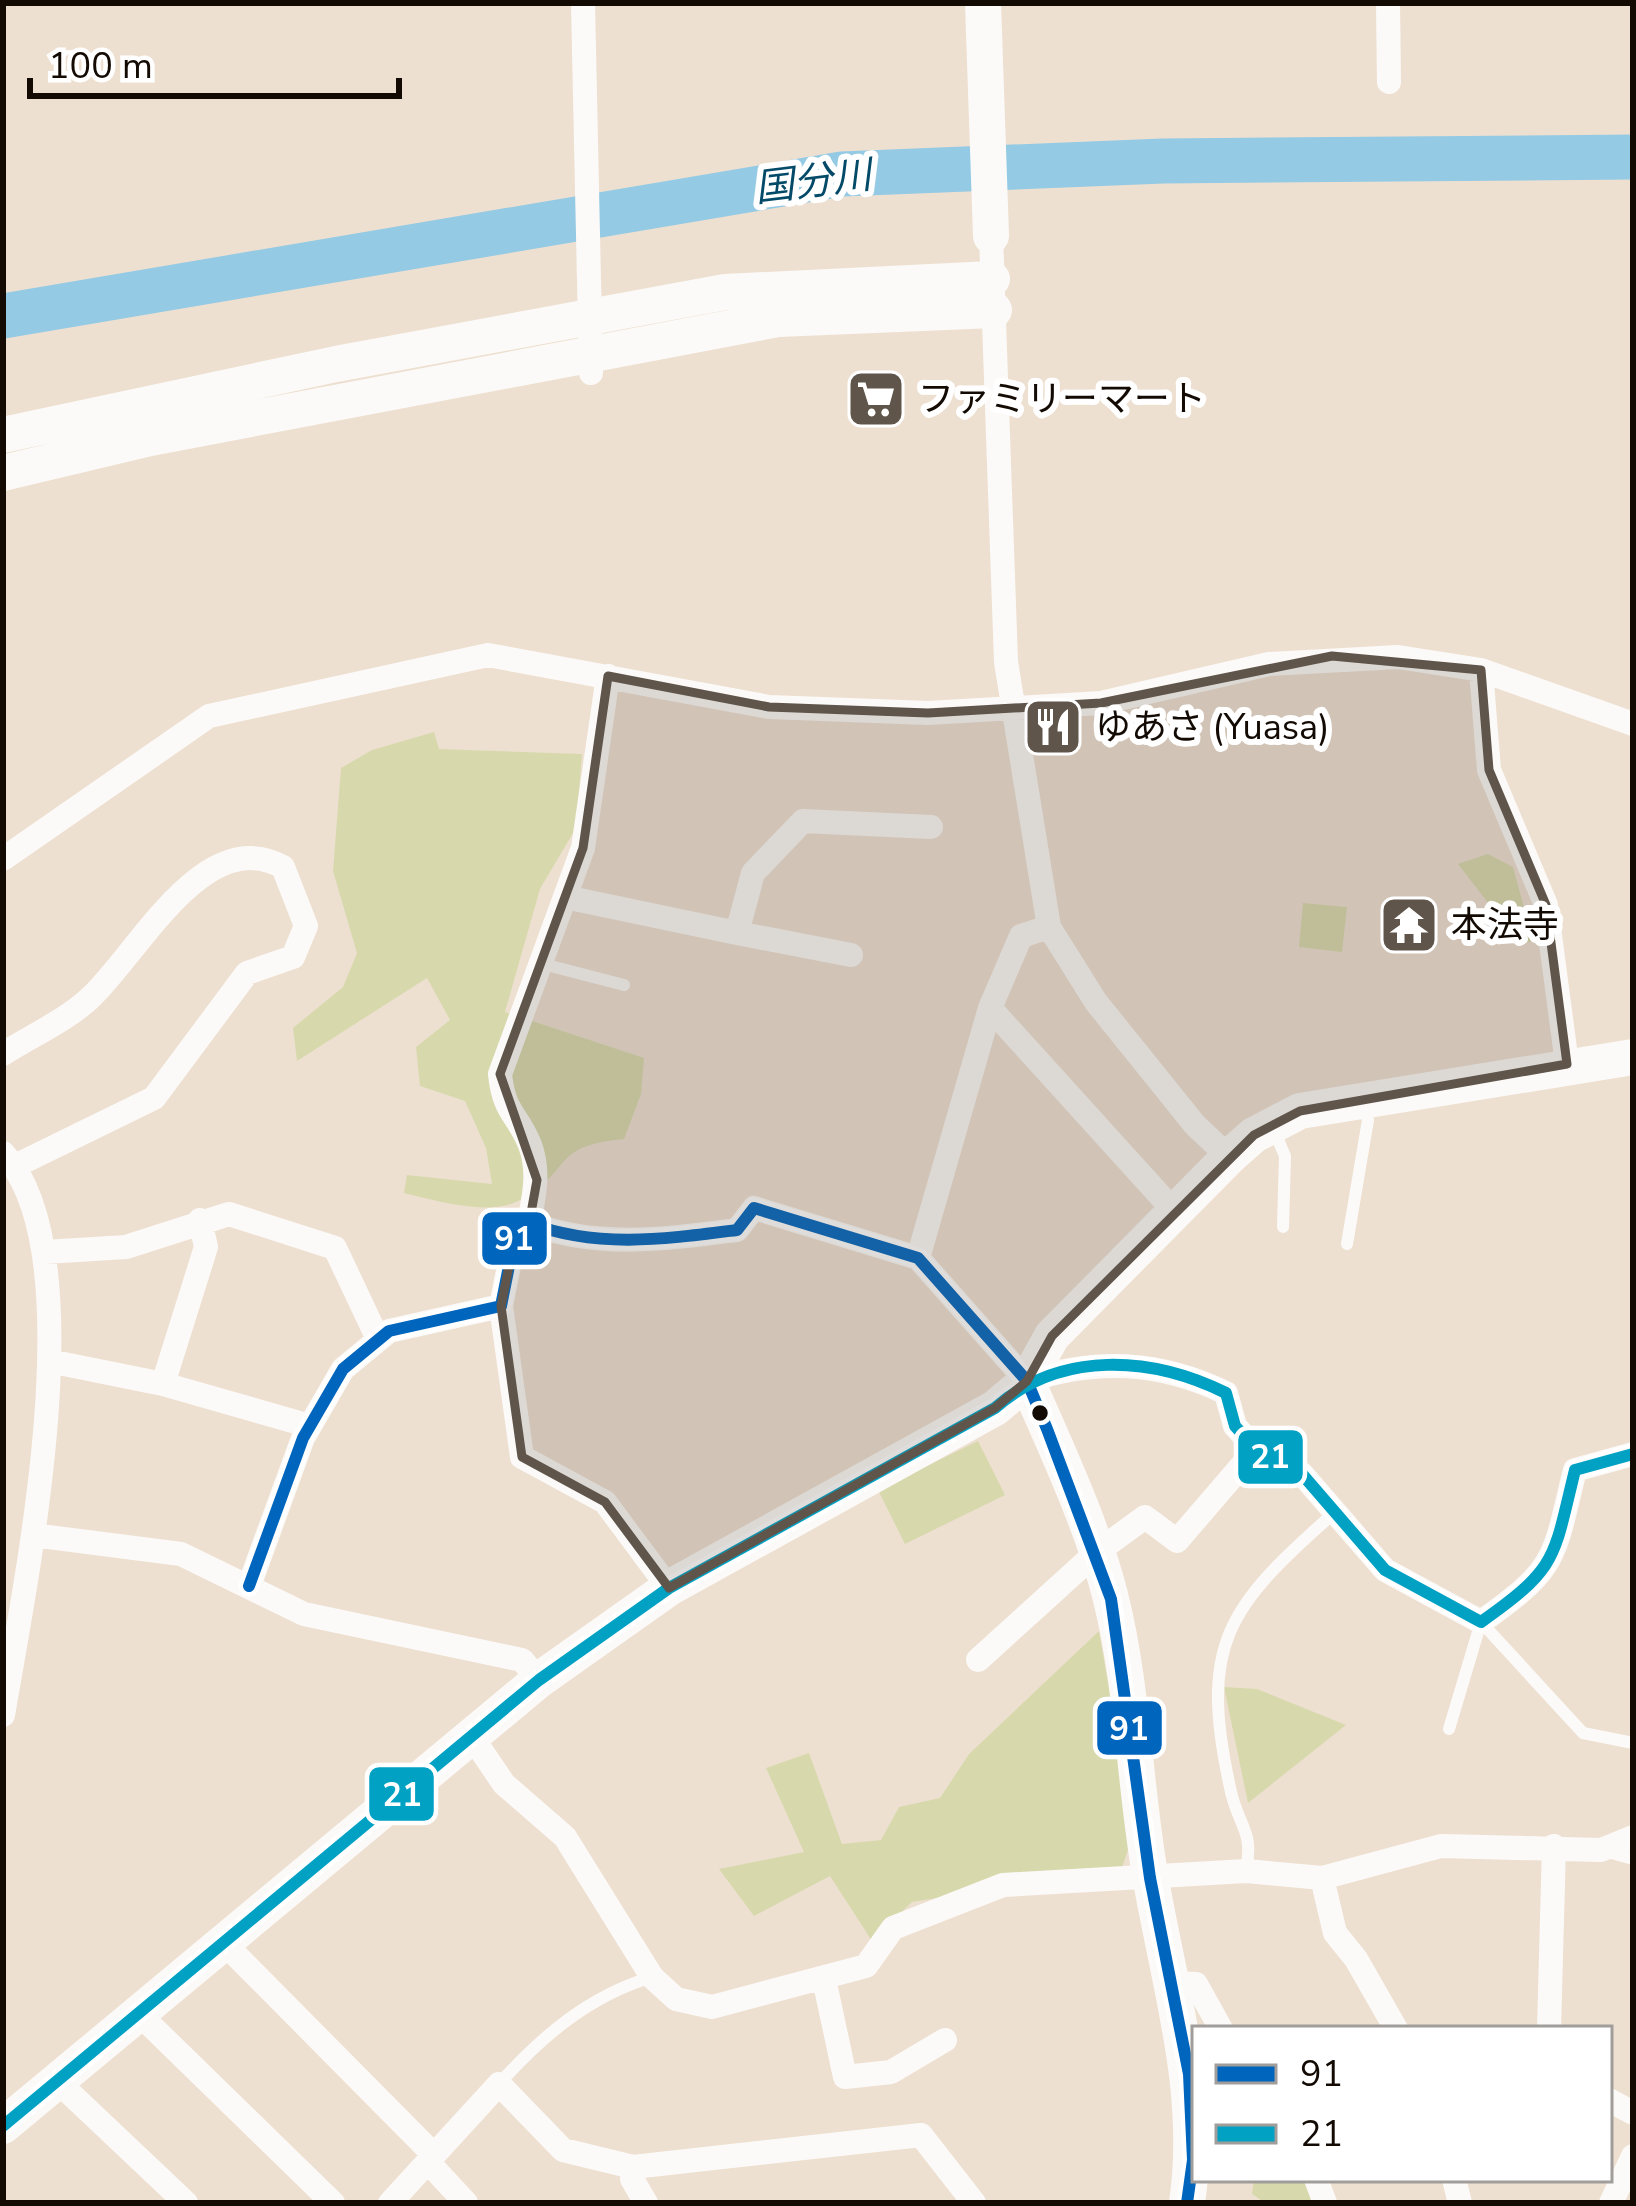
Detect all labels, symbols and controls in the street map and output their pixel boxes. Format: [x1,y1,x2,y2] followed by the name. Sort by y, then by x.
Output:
[30,24,399,98] scale bar
[48,42,153,91] text: 100 m
[752,148,878,215] water label: 国分川
[845,368,907,430] supermarket icon: ファミリーマート
[918,375,1206,424] place label: ファミリーマート
[1022,696,1084,758] restaurant icon: ゆあさ (Yuasa)
[1095,703,1330,752] place label: ゆあさ (Yuasa)
[1378,894,1440,956] temple icon: 本法寺
[1451,901,1559,950] place label: 本法寺
[480,1210,549,1267] line badge: 91
[494,1217,534,1262] text: 91
[1029,1402,1051,1424] unlabelled marker
[1236,1428,1305,1486] line badge: 21
[1250,1435,1290,1480] text: 21
[1095,1699,1164,1757] line badge: 91
[1109,1707,1149,1752] text: 91
[367,1765,436,1823] line badge: 21
[382,1773,422,1818] text: 21
[1192,2026,1612,2182] legend
[1300,2050,1343,2099] text: 91
[1300,2110,1343,2159] text: 21

